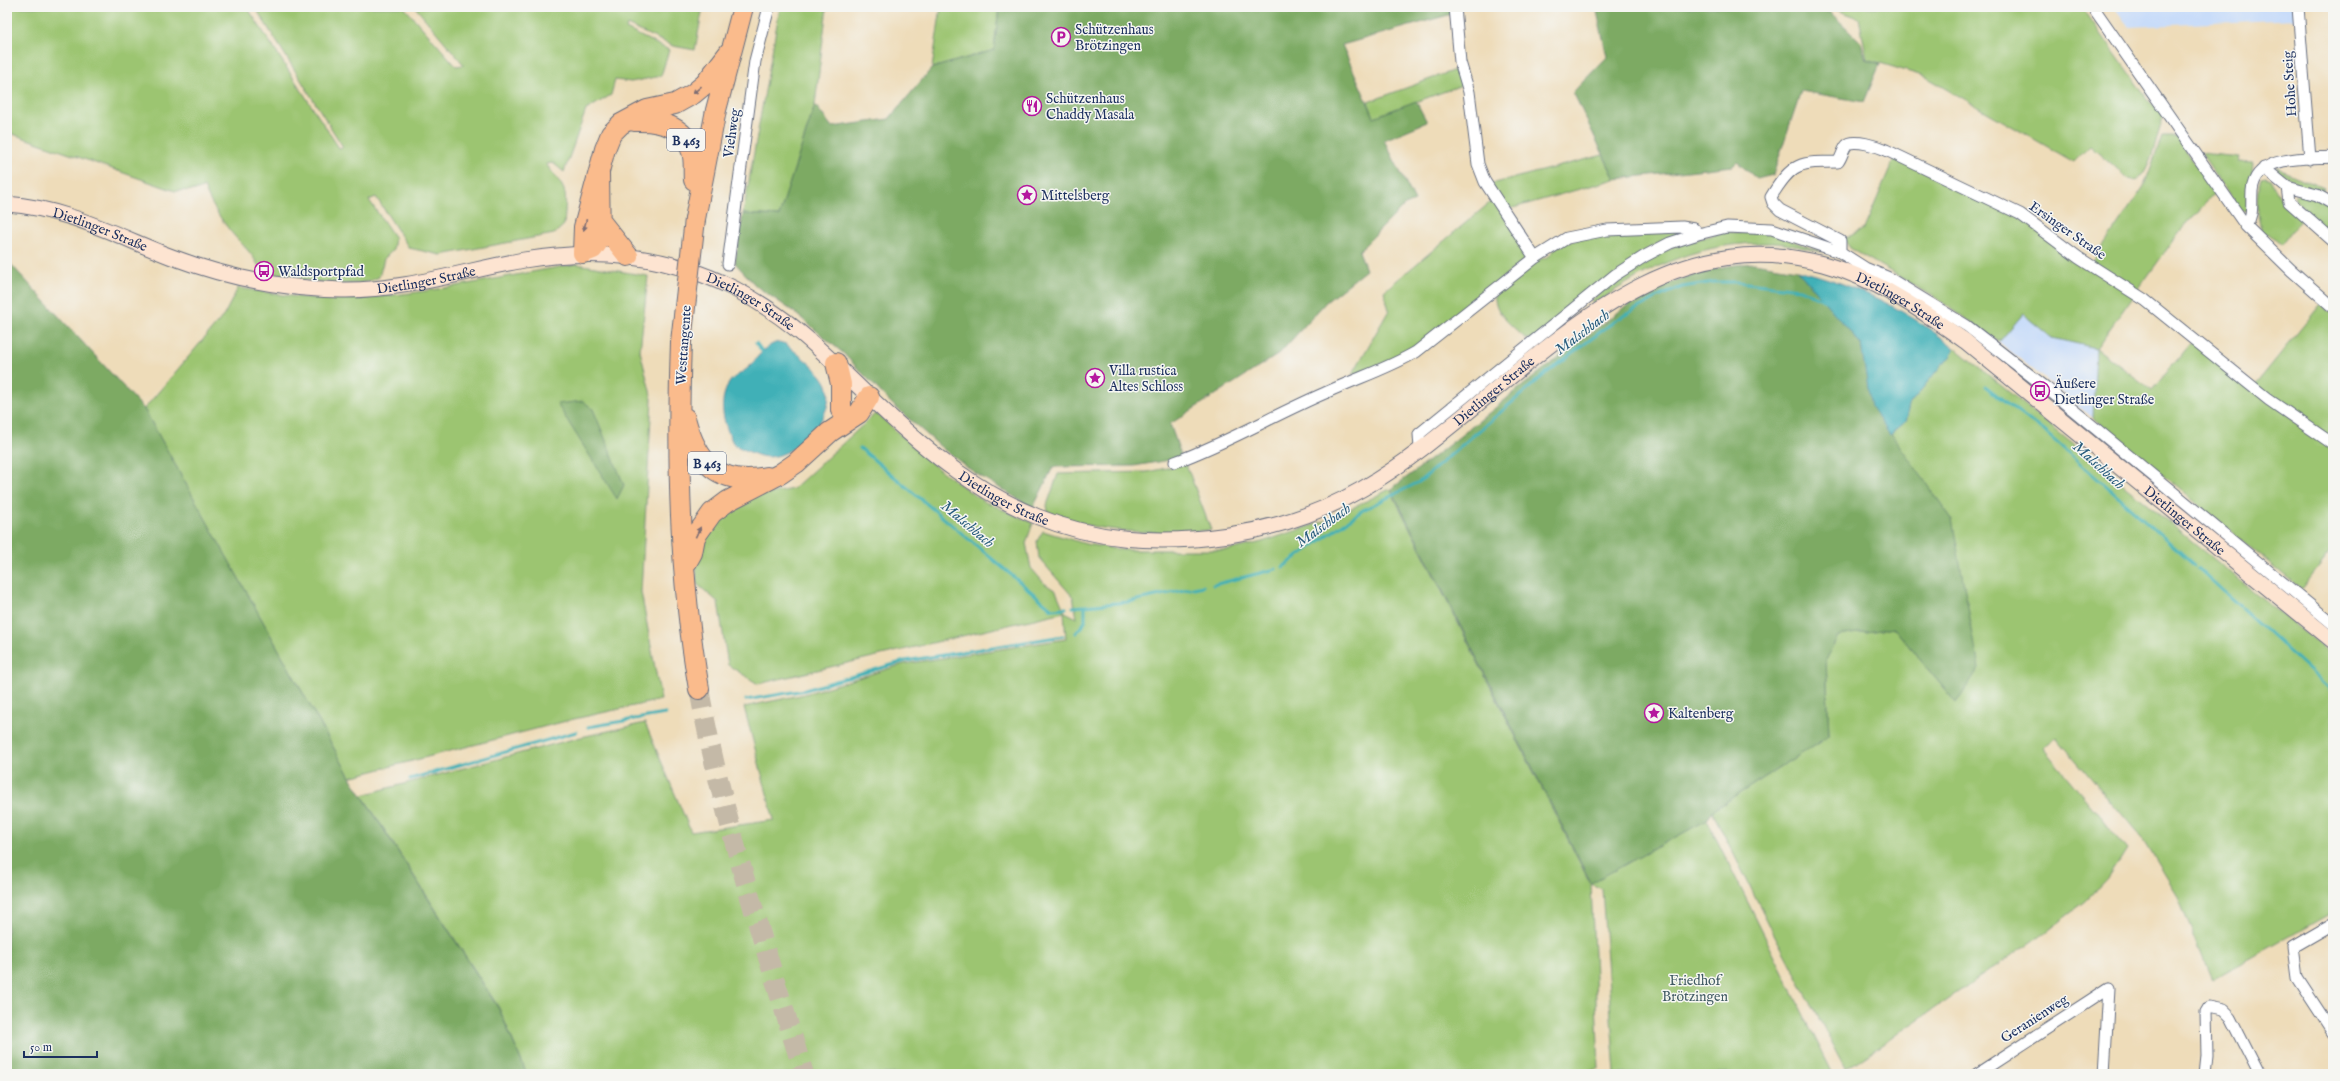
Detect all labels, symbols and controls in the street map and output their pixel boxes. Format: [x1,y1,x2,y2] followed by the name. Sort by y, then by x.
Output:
[1075,21,1154,55] place label: Schützenhaus Brötzingen
[1050,26,1072,48] parking icon: Schützenhaus Brötzingen
[2279,50,2301,117] street label: Hohe Steig
[692,86,702,95] one-way arrow
[1046,90,1135,124] place label: Schützenhaus Chaddy Masala
[1021,95,1043,117] restaurant icon: Schützenhaus Chaddy Masala
[719,107,744,160] street label: Viehweg
[667,129,705,151] road number: B 463
[1016,184,1038,206] place icon: Mittelsberg
[1041,187,1110,205] place label: Mittelsberg
[2025,198,2110,264] street label: Ersinger Straße
[50,204,151,256] street label: Dietlinger Straße
[582,219,588,231] one-way arrow
[253,260,275,282] bus stop icon: Waldsportpfad
[376,262,478,299] street label: Dietlinger Straße
[278,263,364,281] place label: Waldsportpfad
[1853,268,1948,335] street label: Dietlinger Straße
[703,269,799,335] street label: Dietlinger Straße
[672,304,696,385] street label: Westtangente
[1551,305,1614,359] water label: Malschbach
[1450,352,1539,430] street label: Dietlinger Straße
[1108,362,1183,396] place label: Villa rustica Altes Schloss
[1084,367,1106,389] place icon: Villa rustica Altes Schloss
[2053,374,2155,409] place label: Äußere Dietlinger Straße
[2029,380,2051,402] bus stop icon: Äußere Dietlinger Straße
[2069,437,2129,494] water label: Malschbach
[688,452,726,474] road number: B 463
[955,467,1052,531] street label: Dietlinger Straße
[2140,482,2229,560] street label: Dietlinger Straße
[937,497,999,553] water label: Malschbach
[1292,499,1355,552] water label: Malschbach
[695,526,701,538] one-way arrow
[1643,702,1665,724] place icon: Kaltenberg
[1668,705,1734,723] place label: Kaltenberg
[1662,972,1729,1006] park label: Friedhof Brötzingen
[1997,990,2072,1047] street label: Geranienweg
[24,1033,97,1059] scale bar
[30,1040,52,1055] text: 50 m

